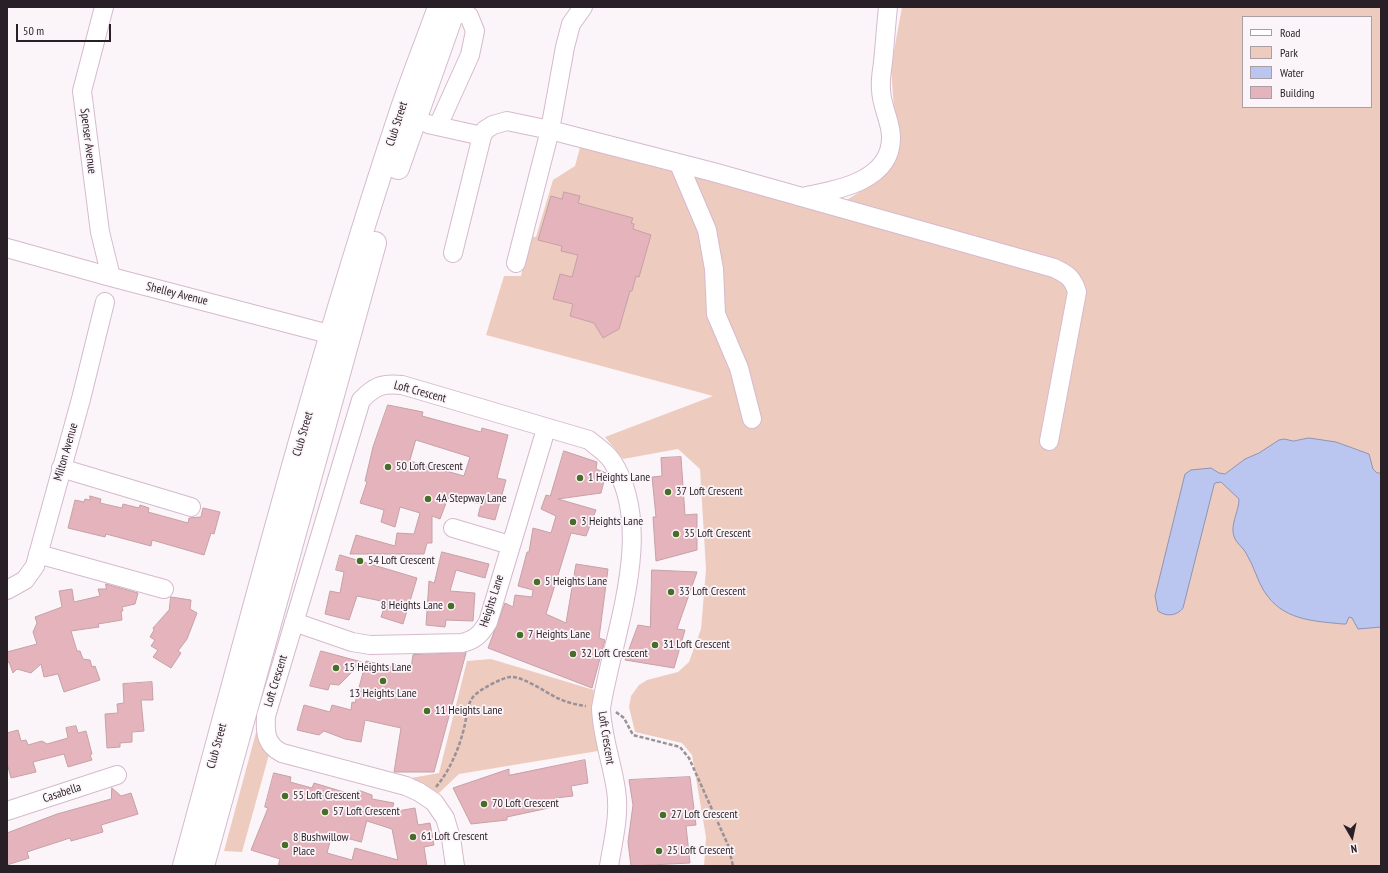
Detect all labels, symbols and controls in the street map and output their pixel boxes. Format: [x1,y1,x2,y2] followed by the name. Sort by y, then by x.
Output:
[18,16,113,42] scale bar
[1242,16,1372,108] legend
[23,23,44,38] text: 50 m
[1280,25,1300,40] text: Road
[1280,45,1298,60] text: Park
[1280,65,1304,80] text: Water
[1280,85,1315,100] text: Building
[383,100,411,148] street label: Club Street
[77,107,99,175] street label: Spenser Avenue
[145,279,209,309] street label: Shelley Avenue
[392,378,448,406] street label: Loft Crescent
[290,410,316,458] street label: Club Street
[51,421,81,483] street label: Milton Avenue
[396,460,463,474] place label: 50 Loft Crescent
[383,462,393,472] marker: 50 Loft Crescent
[588,471,650,485] place label: 1 Heights Lane
[575,473,585,483] marker: 1 Heights Lane
[676,485,743,499] place label: 37 Loft Crescent
[663,487,673,497] marker: 37 Loft Crescent
[436,492,507,506] place label: 4A Stepway Lane
[423,494,433,504] marker: 4A Stepway Lane
[581,515,643,529] place label: 3 Heights Lane
[568,517,578,527] marker: 3 Heights Lane
[684,527,751,541] place label: 35 Loft Crescent
[671,529,681,539] marker: 35 Loft Crescent
[368,554,435,568] place label: 54 Loft Crescent
[355,556,365,566] marker: 54 Loft Crescent
[477,573,507,629] street label: Heights Lane
[545,575,607,589] place label: 5 Heights Lane
[532,577,542,587] marker: 5 Heights Lane
[679,585,746,599] place label: 33 Loft Crescent
[666,587,676,597] marker: 33 Loft Crescent
[381,599,443,613] place label: 8 Heights Lane
[446,601,456,611] marker: 8 Heights Lane
[528,628,590,642] place label: 7 Heights Lane
[515,630,525,640] marker: 7 Heights Lane
[663,638,730,652] place label: 31 Loft Crescent
[650,640,660,650] marker: 31 Loft Crescent
[581,647,648,661] place label: 32 Loft Crescent
[568,649,578,659] marker: 32 Loft Crescent
[261,653,291,709] street label: Loft Crescent
[344,661,412,675] place label: 15 Heights Lane
[331,663,341,673] marker: 15 Heights Lane
[378,676,388,686] marker: 13 Heights Lane
[349,687,417,701] place label: 13 Heights Lane
[435,704,503,718] place label: 11 Heights Lane
[422,706,432,716] marker: 11 Heights Lane
[595,710,617,766] street label: Loft Crescent
[204,722,230,770] street label: Club Street
[41,780,83,806] street label: Casabella
[293,789,360,803] place label: 55 Loft Crescent
[280,791,290,801] marker: 55 Loft Crescent
[492,797,559,811] place label: 70 Loft Crescent
[479,799,489,809] marker: 70 Loft Crescent
[333,805,400,819] place label: 57 Loft Crescent
[320,807,330,817] marker: 57 Loft Crescent
[671,808,738,822] place label: 27 Loft Crescent
[658,810,668,820] marker: 27 Loft Crescent
[1332,817,1372,857] north arrow
[421,830,488,844] place label: 61 Loft Crescent
[293,831,349,859] place label: 8 Bushwillow Place
[408,832,418,842] marker: 61 Loft Crescent
[280,840,290,850] marker: 8 Bushwillow Place
[1350,841,1358,856] text: N
[667,844,734,858] place label: 25 Loft Crescent
[654,846,664,856] marker: 25 Loft Crescent

